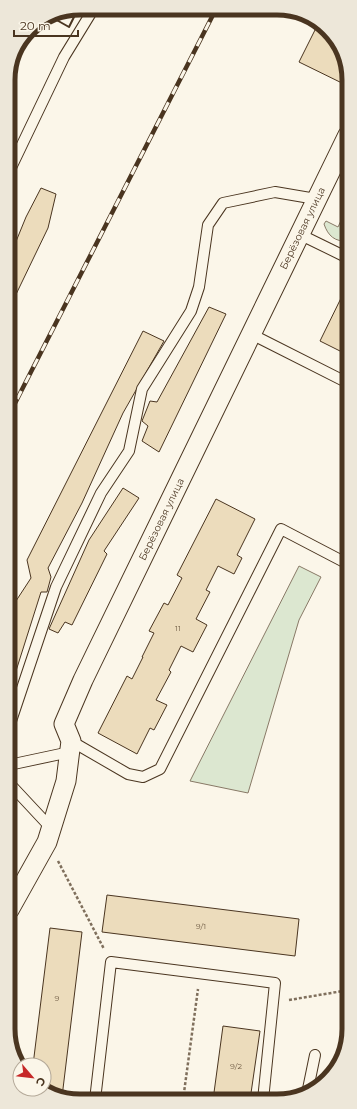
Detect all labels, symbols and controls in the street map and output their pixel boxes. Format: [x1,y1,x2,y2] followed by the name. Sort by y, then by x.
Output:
[14,12,78,38] scale bar
[20,18,51,33] text: 20 m
[277,185,328,272] street label: Берёзовая улица
[136,476,187,563] street label: Берёзовая улица
[175,623,181,633] house number: 11
[196,921,206,931] house number: 9/1
[55,993,60,1003] house number: 9
[12,1057,52,1097] north arrow
[230,1061,242,1071] house number: 9/2
[33,1075,49,1089] text: С

